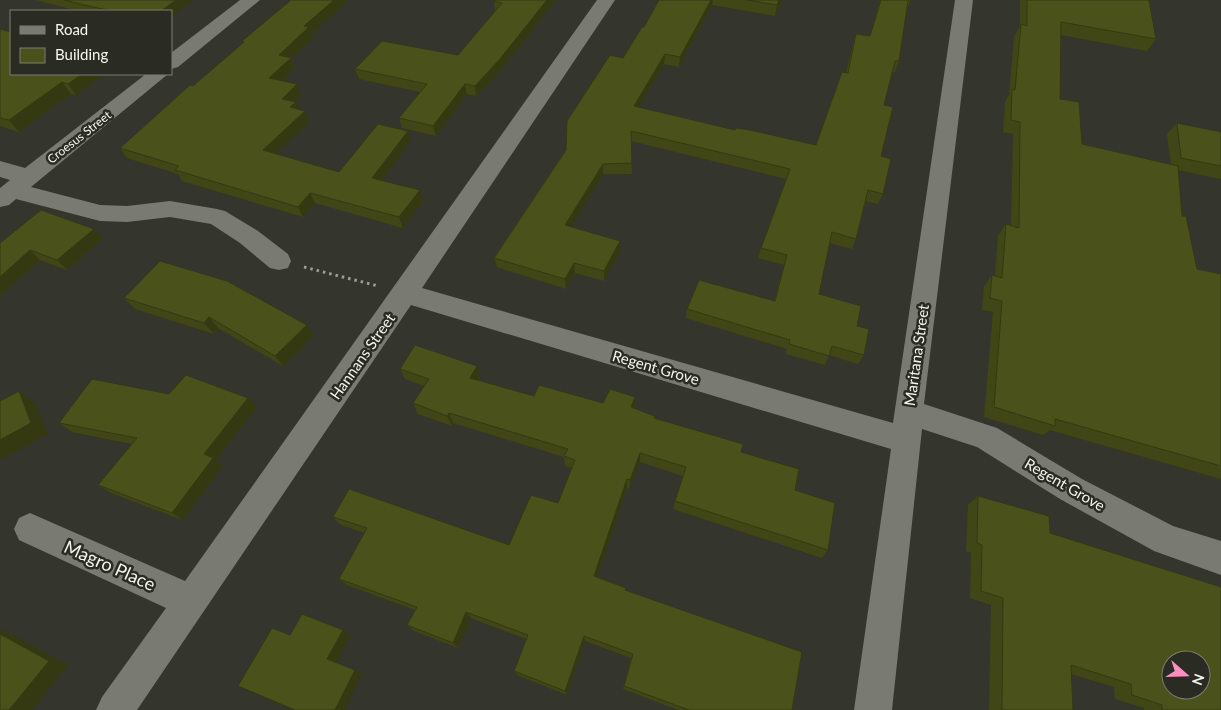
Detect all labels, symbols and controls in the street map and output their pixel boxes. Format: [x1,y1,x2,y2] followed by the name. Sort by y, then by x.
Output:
[10,10,172,75] legend
[55,20,88,38] text: Road
[55,45,108,63] text: Building
[44,107,114,167] street label: Croesus Street
[900,303,932,407] street label: Maritana Street
[326,309,399,403] street label: Hannans Street
[610,346,702,388] street label: Regent Grove
[1022,454,1108,514] street label: Regent Grove
[61,535,159,595] street label: Magro Place
[1161,650,1211,700] north arrow
[1189,672,1209,688] text: N

